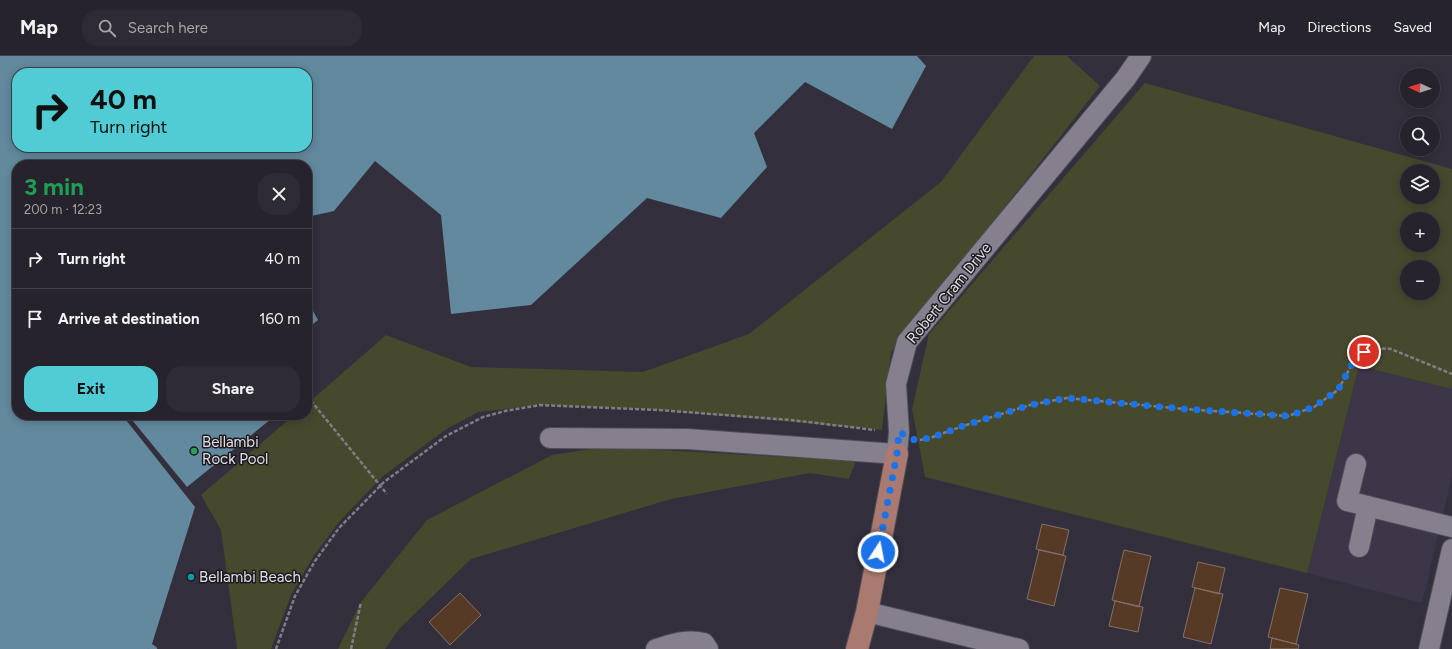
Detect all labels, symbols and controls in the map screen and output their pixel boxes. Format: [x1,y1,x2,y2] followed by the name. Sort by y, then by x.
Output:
[82,10,362,46] search box
[20,16,58,39] text: Map
[96,17,118,39] icon: search
[128,19,208,37] text: Search here
[1258,19,1286,36] text: Map
[1308,19,1371,36] text: Directions
[1393,19,1432,36] text: Saved
[1400,68,1440,108] north arrow
[1400,68,1440,300] map controls
[90,82,157,116] text: 40 m
[24,84,76,136] icon: right
[90,116,167,138] text: Turn right
[1400,116,1440,156] button: search
[1400,164,1440,204] button: layers
[24,172,84,201] text: 3 min
[258,173,300,215] button: close
[24,202,102,217] text: 200 m · 12:23
[1400,212,1440,252] button: +
[903,239,995,347] street label: Robert Cram Drive
[24,248,46,270] icon: right
[58,250,126,268] text: Turn right
[265,250,300,268] text: 40 m
[1400,260,1440,300] button: −
[24,308,46,330] icon: arrive
[58,310,199,328] text: Arrive at destination
[259,310,300,328] text: 160 m
[1347,335,1381,369] pin
[1353,341,1375,363] icon: arrive
[24,366,158,412] button: Exit
[166,366,300,412] button: Share
[202,433,268,468] place label: Bellambi Rock Pool
[189,446,199,456] marker: Bellambi Rock Pool
[857,531,899,573] position arrow
[199,568,301,586] place label: Bellambi Beach
[186,572,196,582] marker: Bellambi Beach

